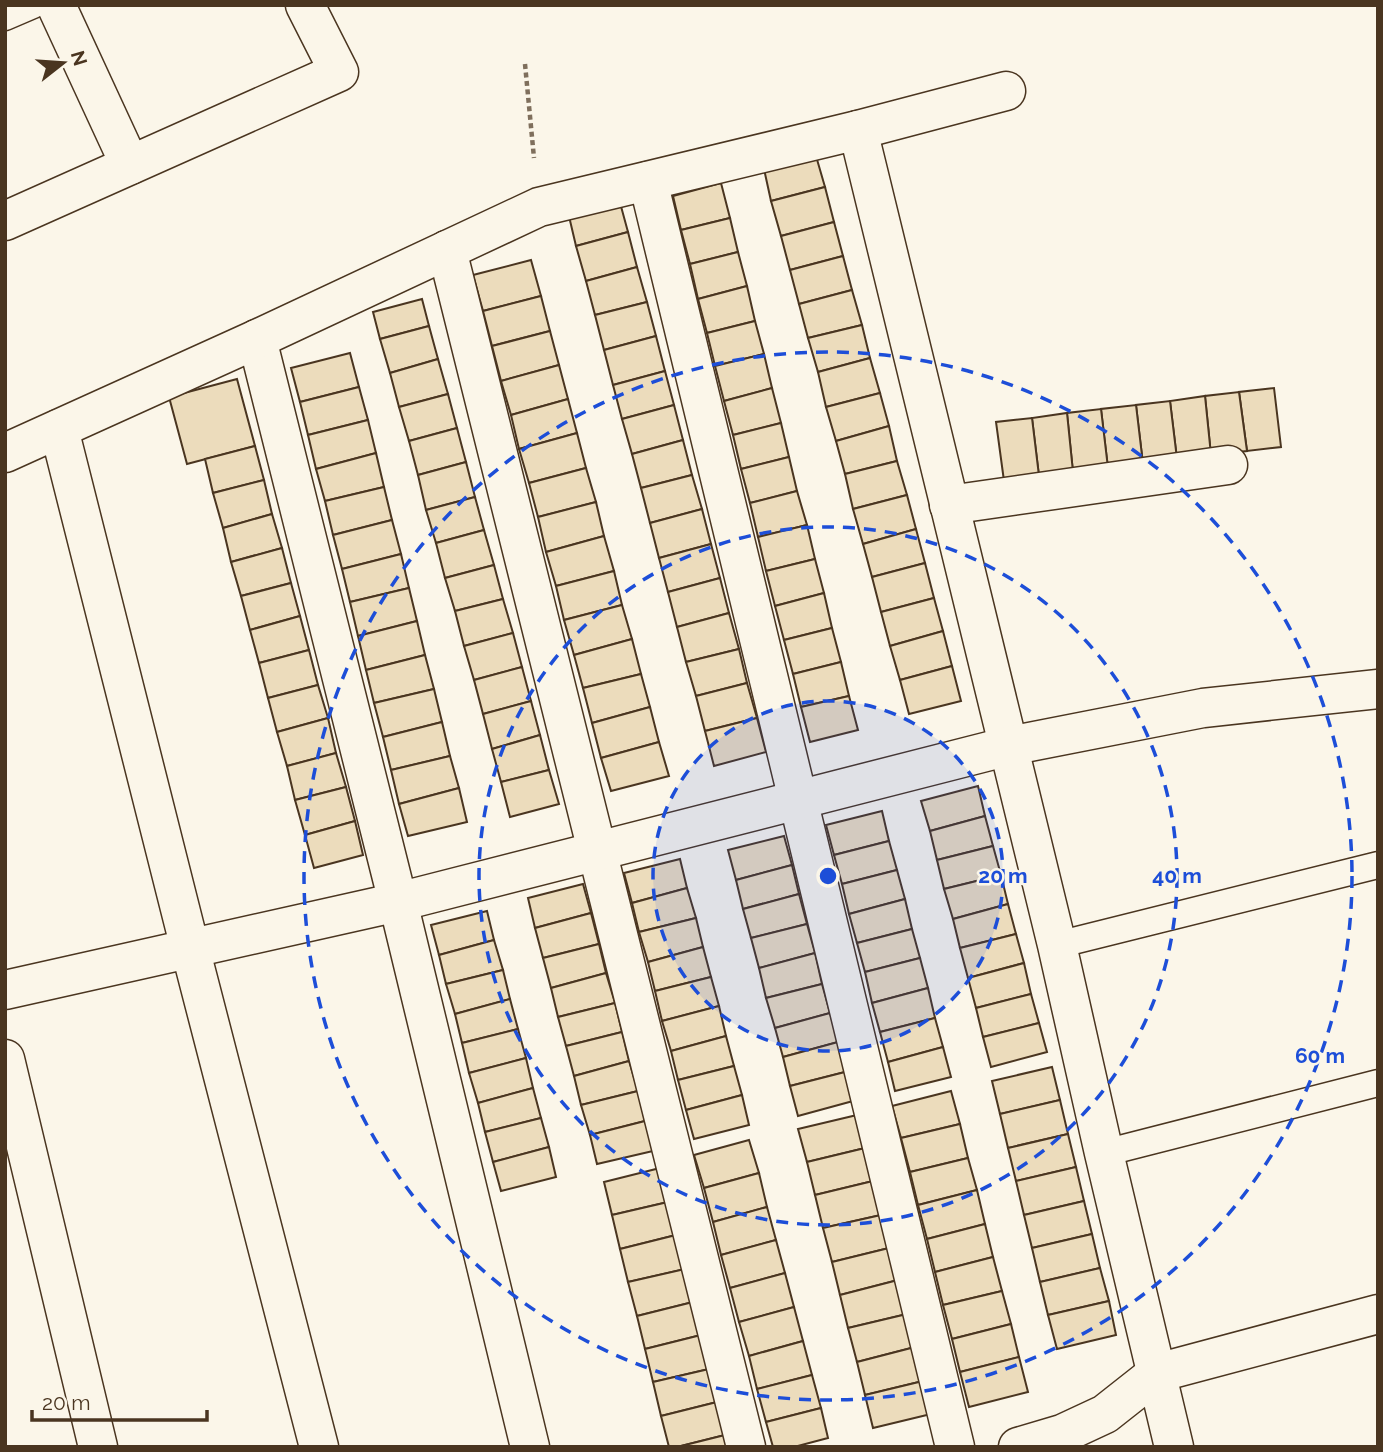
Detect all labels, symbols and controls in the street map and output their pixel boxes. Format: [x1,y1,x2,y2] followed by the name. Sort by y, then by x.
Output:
[28,28,98,98] north arrow
[67,48,92,68] text: N
[978,863,1028,888] text: 20 m
[1152,863,1202,888] text: 40 m
[816,864,840,888] centre of rings
[1295,1043,1345,1068] text: 60 m
[32,1378,206,1422] scale bar
[42,1390,90,1415] text: 20 m

